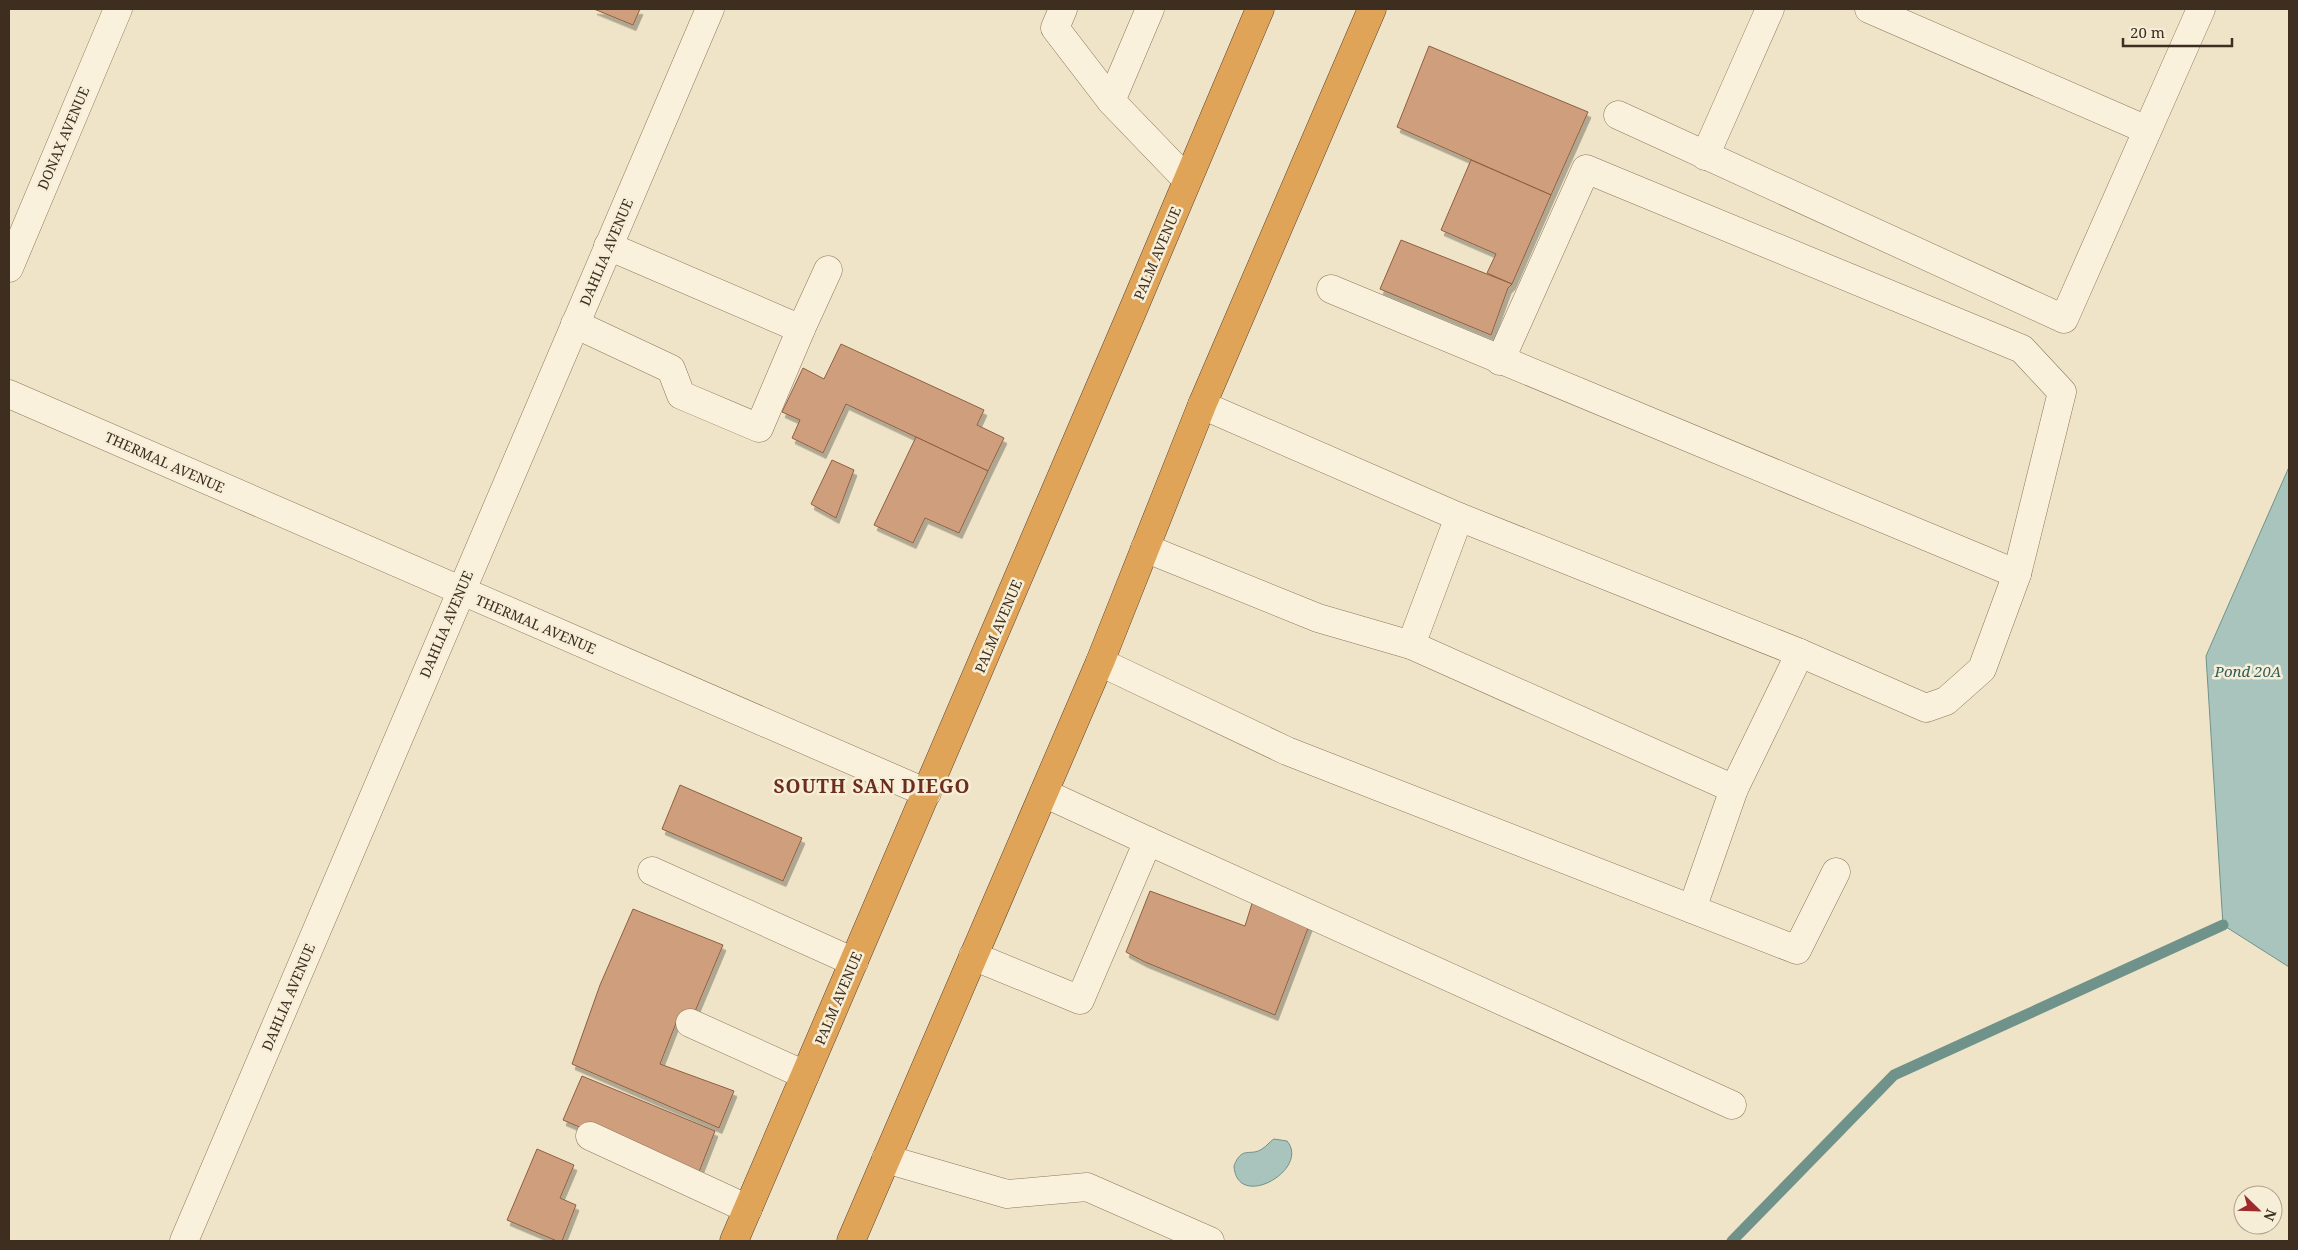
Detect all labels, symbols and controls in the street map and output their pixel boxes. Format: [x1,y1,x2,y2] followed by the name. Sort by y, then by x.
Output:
[2123,15,2232,47] scale bar
[2130,22,2165,42] text: 20 m
[33,83,93,193] street label: DONAX AVENUE
[575,195,637,308] street label: DAHLIA AVENUE
[1129,203,1185,302] street label: PALM AVENUE
[102,427,228,497] street label: THERMAL AVENUE
[415,567,477,680] street label: DAHLIA AVENUE
[970,576,1026,675] street label: PALM AVENUE
[473,590,599,658] street label: THERMAL AVENUE
[2214,661,2281,681] water label: Pond 20A
[773,773,971,799] district label: SOUTH SAN DIEGO
[257,940,319,1053] street label: DAHLIA AVENUE
[810,948,866,1047] street label: PALM AVENUE
[2233,1185,2283,1235] north arrow
[2260,1206,2281,1224] text: N

